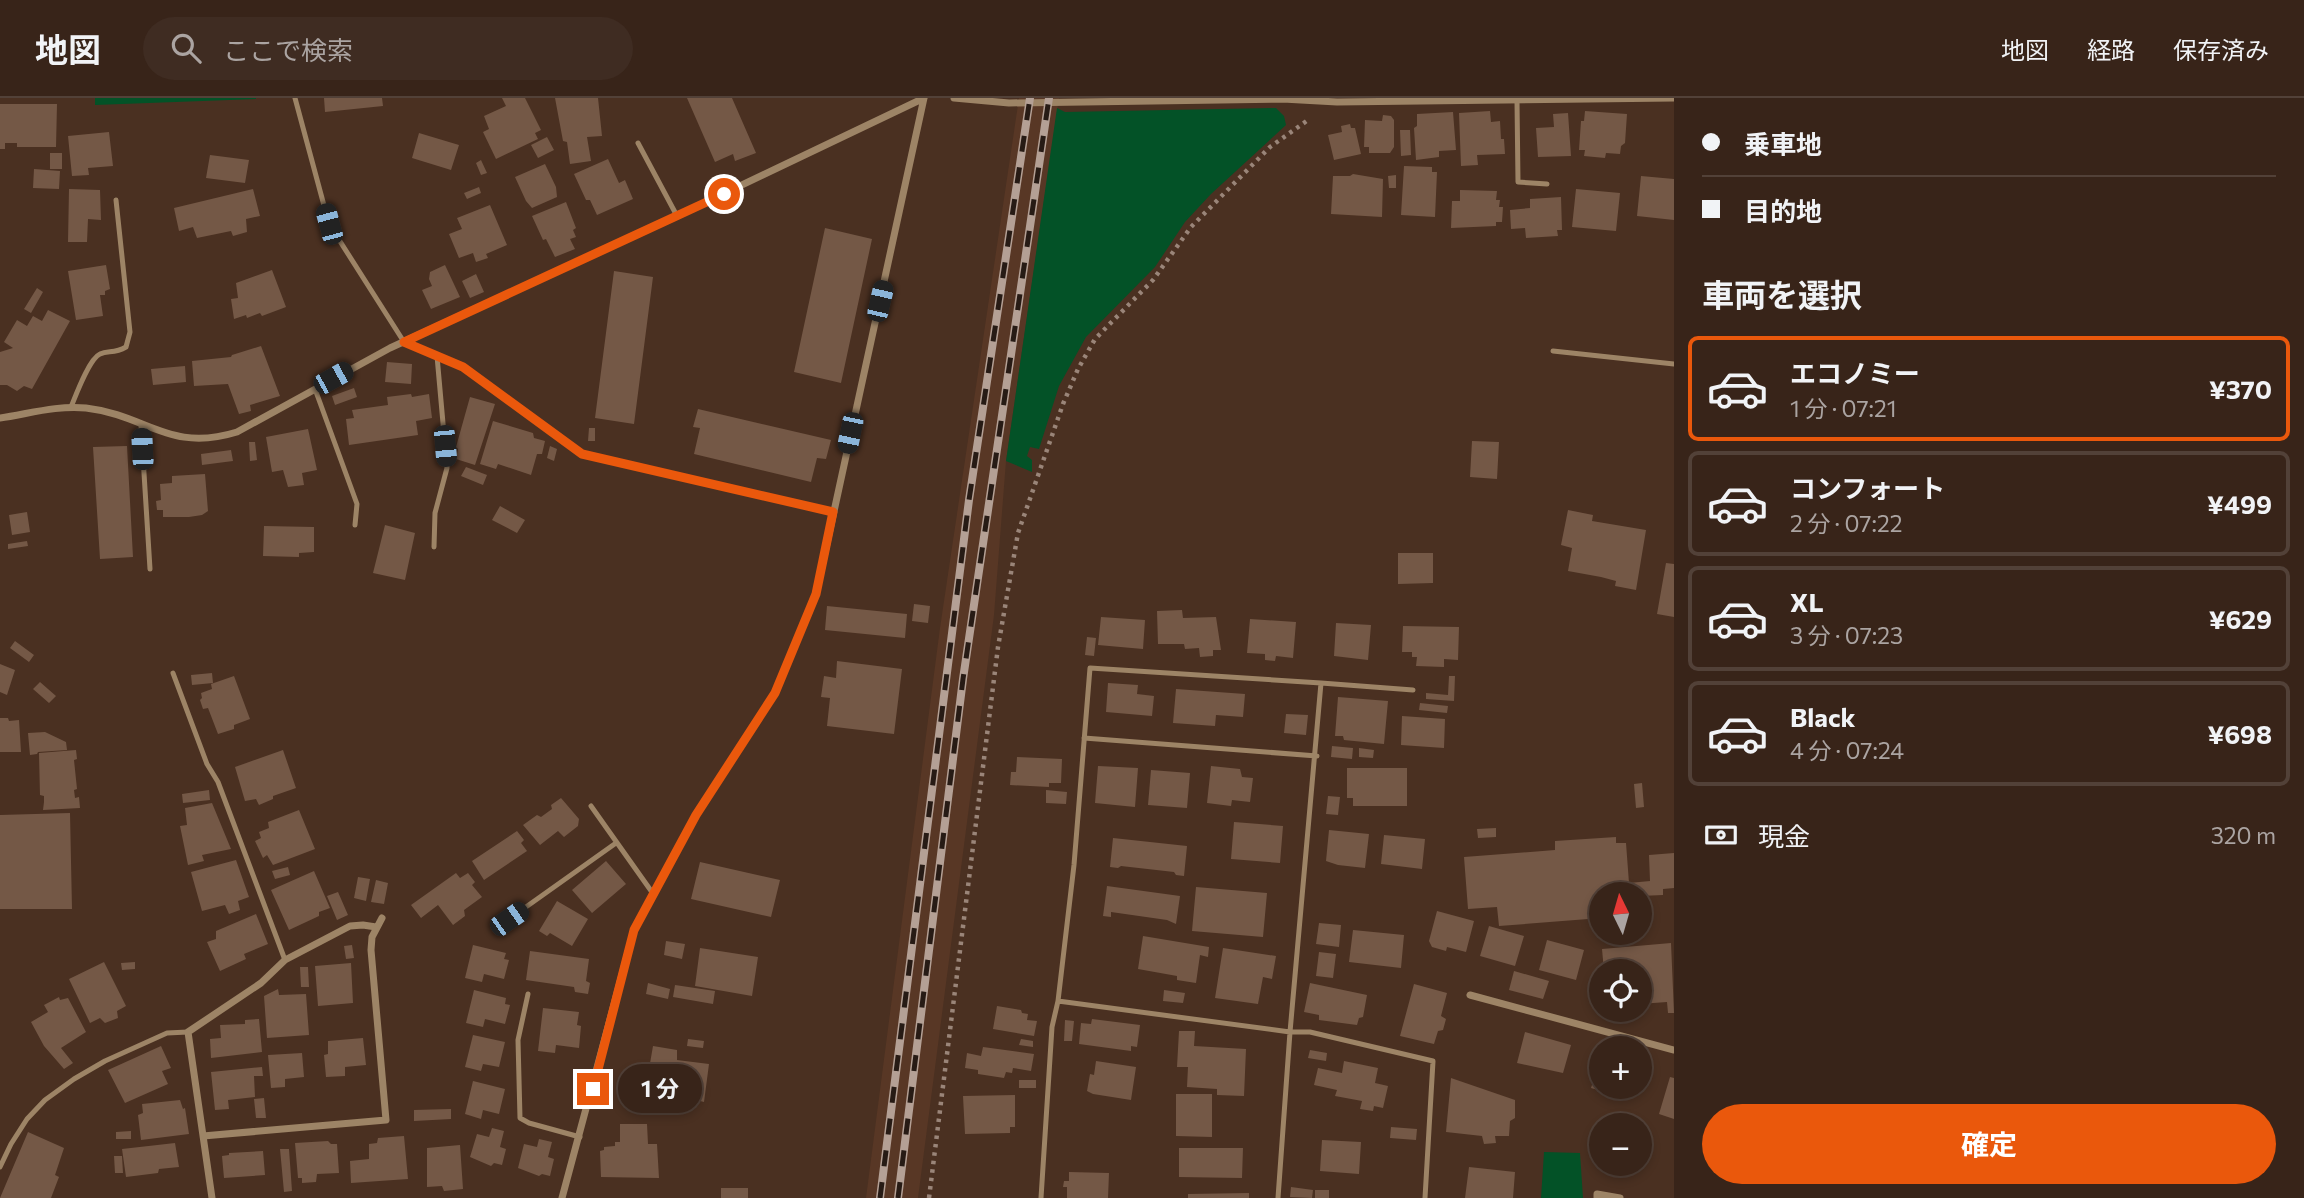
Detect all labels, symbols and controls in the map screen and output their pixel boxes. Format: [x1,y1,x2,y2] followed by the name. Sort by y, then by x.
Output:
[143,17,633,80] search box
[35,28,101,69] text: 地図
[167,29,205,67] icon: search
[223,34,353,65] text: ここで検索
[2001,35,2049,64] text: 地図
[2087,35,2135,64] text: 経路
[2173,35,2269,64] text: 保存済み
[1744,128,1822,159] text: 乗車地
[708,178,740,210] route start
[1744,195,1822,226] text: 目的地
[314,201,345,247] car
[1702,274,1862,314] text: 車両を選択
[866,278,895,324] car
[1706,357,1769,420] icon: car
[1790,357,1920,388] text: エコノミー
[310,359,357,397] car
[2209,373,2272,404] text: ¥370
[1790,394,1897,422] text: 1 分 · 07:21
[836,410,865,456] car
[433,424,458,468] car
[131,427,154,471] car
[1706,472,1769,535] icon: car
[1790,472,1945,503] text: コンフォート
[2207,488,2272,519] text: ¥499
[1790,509,1902,537] text: 2 分 · 07:22
[1790,586,1824,617] text: XL
[1706,587,1769,650] icon: car
[2209,603,2272,634] text: ¥629
[1790,621,1903,649] text: 3 分 · 07:23
[1790,701,1856,732] text: Black
[1706,702,1769,765] icon: car
[2208,718,2272,749] text: ¥698
[1790,736,1904,764] text: 4 分 · 07:24
[1702,816,1740,854] icon: cash
[1758,820,1810,851] text: 現金
[2211,821,2276,849] text: 320 m
[1589,882,1652,945] north arrow
[1589,882,1652,1176] map controls
[486,898,533,940] car
[1589,959,1652,1022] button: locate
[1589,1036,1652,1099] button: +
[618,1065,702,1114] callout: 1 分
[577,1073,609,1105] route end
[641,1074,679,1102] text: 1 分
[1702,1104,2276,1184] button: 確定
[1589,1113,1652,1176] button: −

